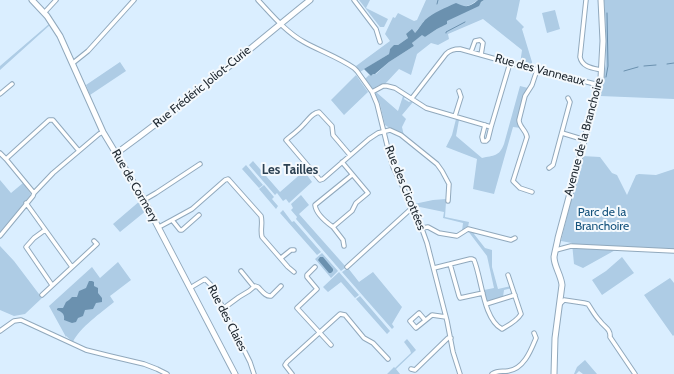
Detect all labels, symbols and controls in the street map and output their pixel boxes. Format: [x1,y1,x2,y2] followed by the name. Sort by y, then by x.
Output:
[150,43,254,131] street label: Rue Frédéric Joliot-Curie
[493,51,587,89] street label: Rue des Vanneaux
[561,76,607,198] street label: Avenue de la Branchoire
[381,143,429,233] street label: Rue des Cicottées
[108,147,162,225] street label: Rue de Cormery
[262,162,318,178] district label: Les Tailles
[575,205,629,233] park label: Parc de la Branchoire
[204,283,250,353] street label: Rue des Claies

